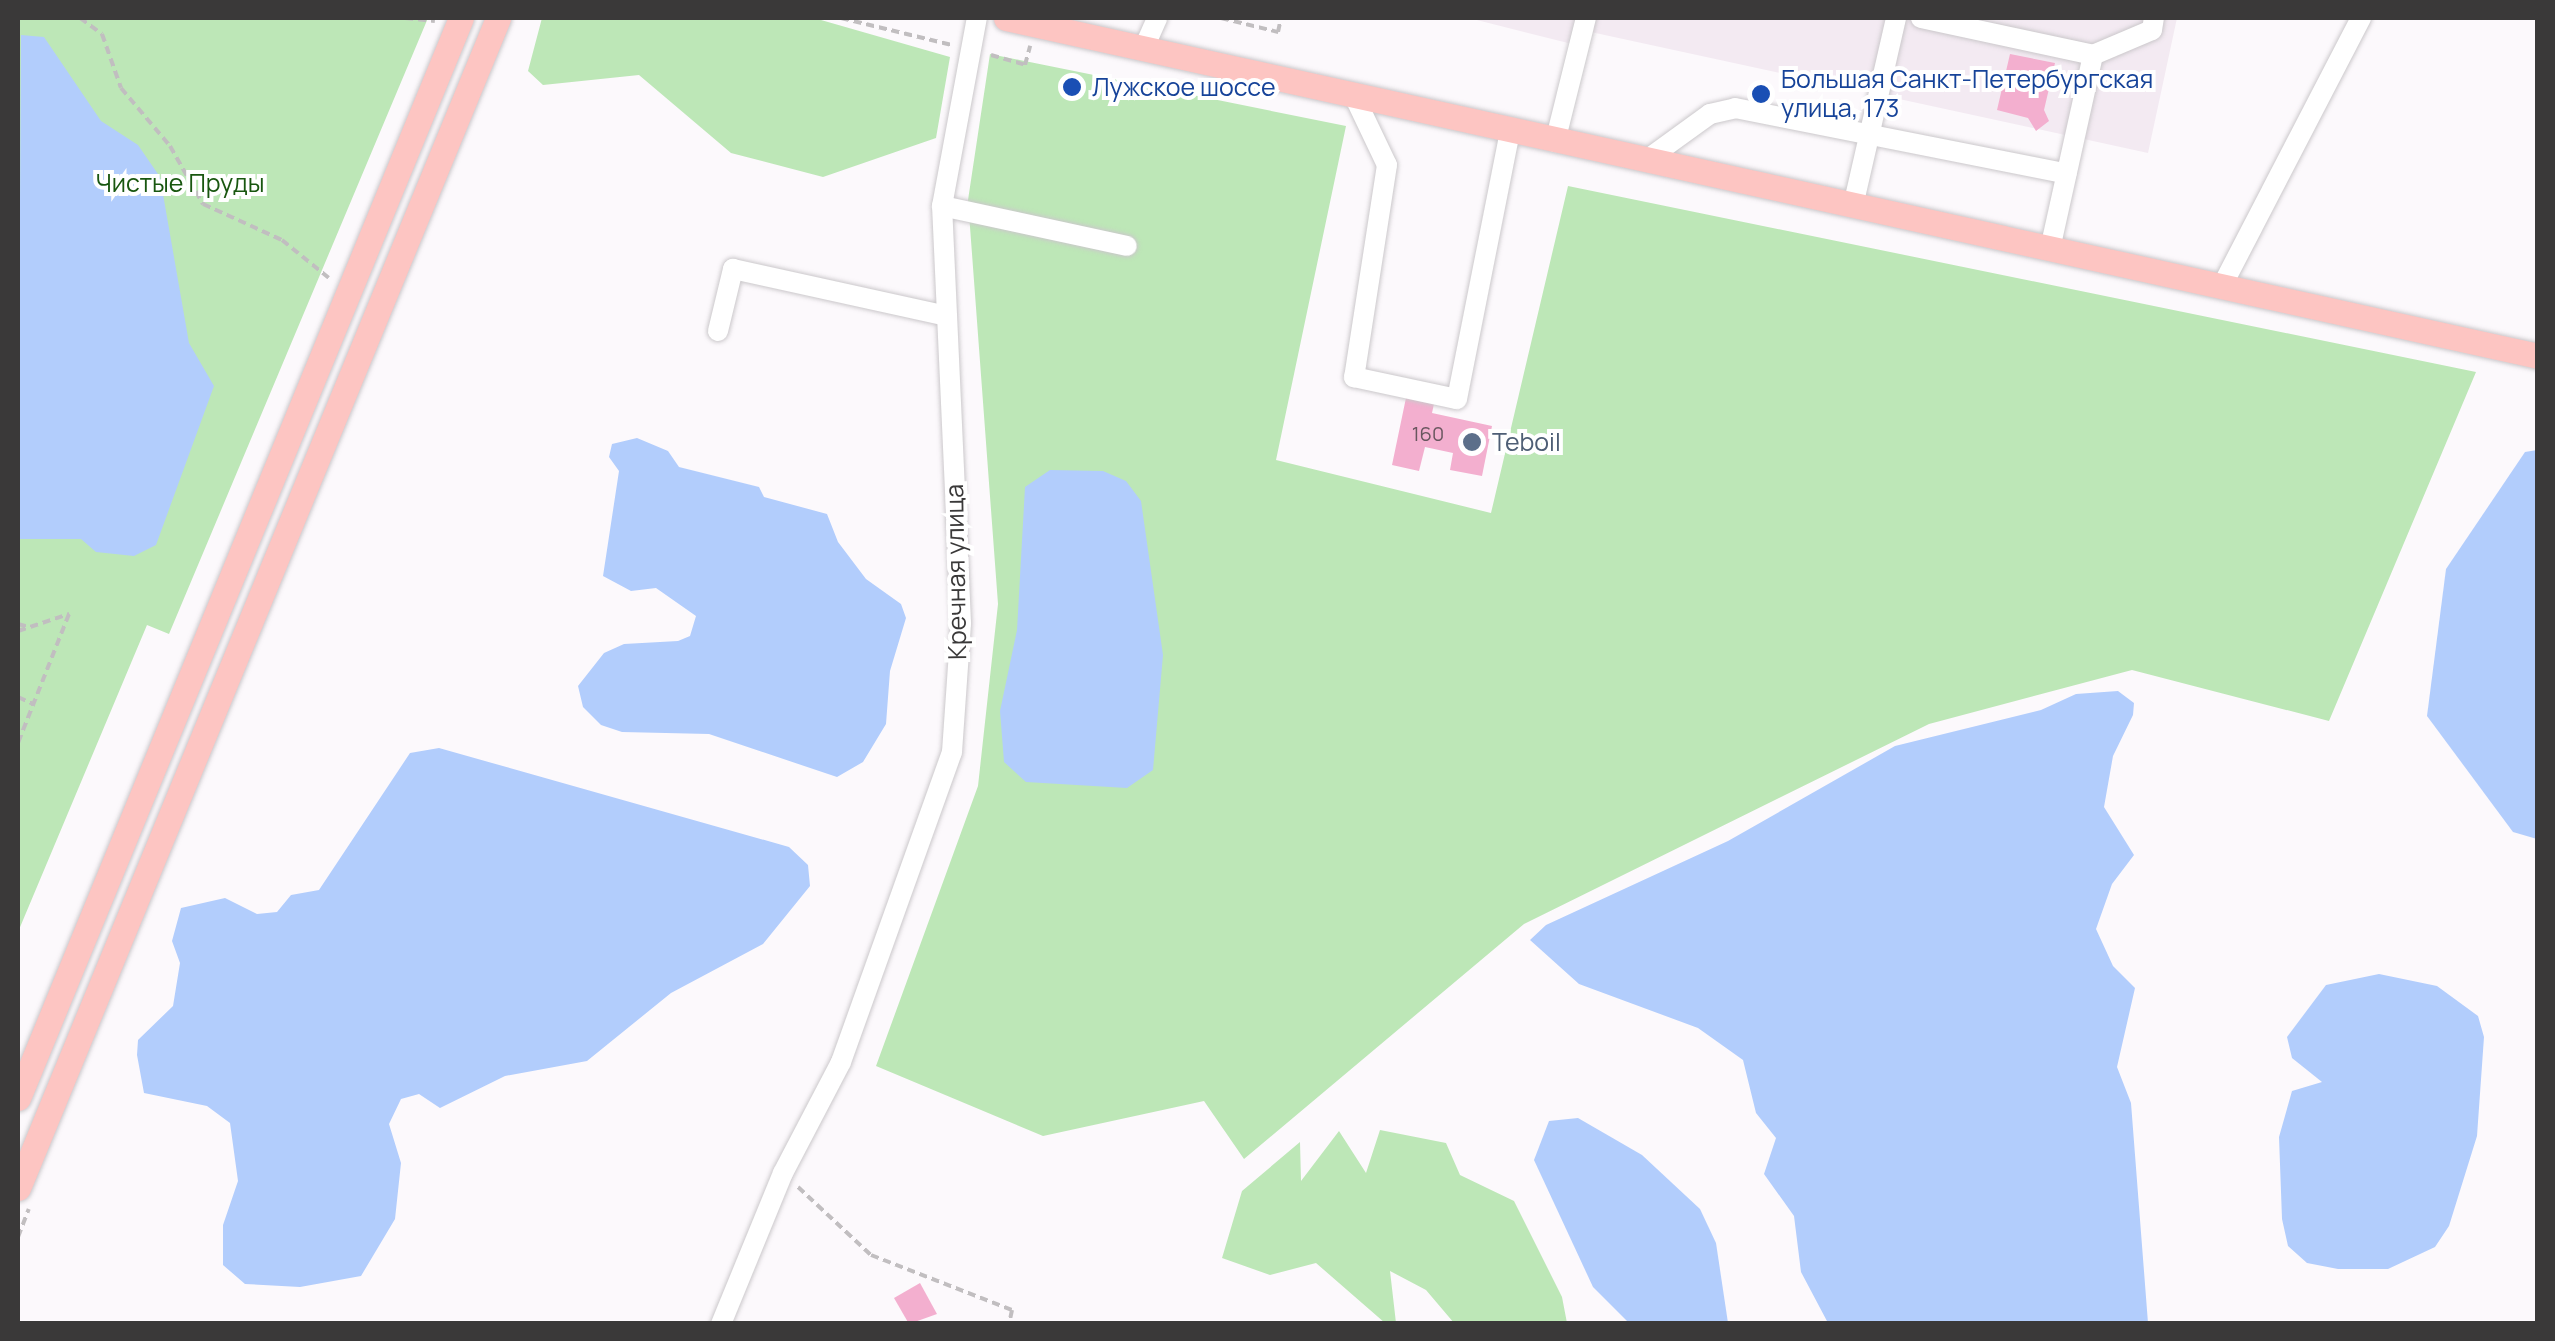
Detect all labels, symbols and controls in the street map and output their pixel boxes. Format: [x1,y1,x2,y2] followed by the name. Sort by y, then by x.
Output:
[1781,65,2153,124] place label: Большая Санкт-Петербургская улица, 173
[1092,72,1276,102] place label: Лужское шоссе
[1061,76,1083,98] marker: Лужское шоссе
[1750,83,1772,105] marker: Большая Санкт-Петербургская улица, 173
[96,168,264,198] park label: Чистые Пруды
[1412,421,1444,445] house number: 160
[1492,427,1561,457] place label: Teboil
[1461,431,1483,453] marker: Teboil
[939,484,973,660] street label: Кречная улица

